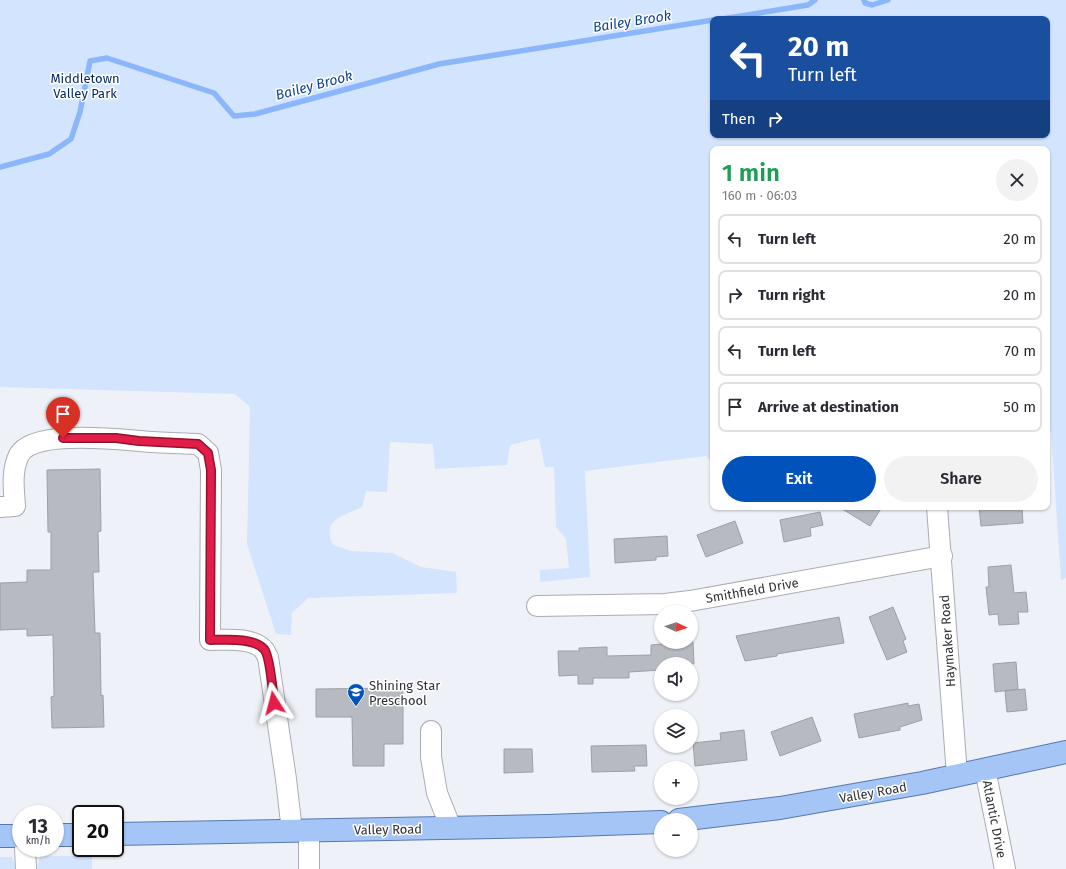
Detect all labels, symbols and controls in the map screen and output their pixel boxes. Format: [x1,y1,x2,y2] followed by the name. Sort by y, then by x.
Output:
[592,7,673,36] water label: Bailey Brook
[788,30,849,63] text: 20 m
[722,32,774,84] icon: left
[788,64,857,86] text: Turn left
[274,67,355,104] water label: Bailey Brook
[50,71,120,101] park label: Middletown Valley Park
[764,108,786,130] icon: right
[722,110,756,128] text: Then
[722,159,780,187] text: 1 min
[996,159,1038,201] button: close
[722,188,797,203] text: 160 m · 06:03
[724,228,746,250] icon: left
[758,230,816,248] text: Turn left
[1003,230,1036,248] text: 20 m
[724,284,746,306] icon: right
[758,286,825,304] text: Turn right
[1003,286,1036,304] text: 20 m
[724,340,746,362] icon: left
[758,342,816,360] text: Turn left
[1004,342,1036,360] text: 70 m
[724,396,746,418] icon: arrive
[46,397,80,438] pin
[758,398,899,416] text: Arrive at destination
[1003,398,1036,416] text: 50 m
[52,403,74,425] icon: arrive
[722,456,876,502] button: Exit
[884,456,1038,502] button: Share
[704,575,800,606] street label: Smithfield Drive
[937,594,958,688] street label: Haymaker Road
[654,605,698,649] north arrow
[654,605,698,857] map controls
[654,657,698,701] button: sound
[369,678,440,708] place label: Shining Star Preschool
[253,682,295,724] position arrow
[346,682,366,707] school or university icon: Shining Star Preschool
[654,709,698,753] button: layers
[654,761,698,805] button: +
[838,779,908,806] street label: Valley Road
[980,779,1009,859] street label: Atlantic Drive
[72,805,124,857] speed limit sign: 20
[654,813,698,857] button: −
[28,814,48,838] text: 13
[354,821,422,838] street label: Valley Road
[26,835,50,847] text: km/h

